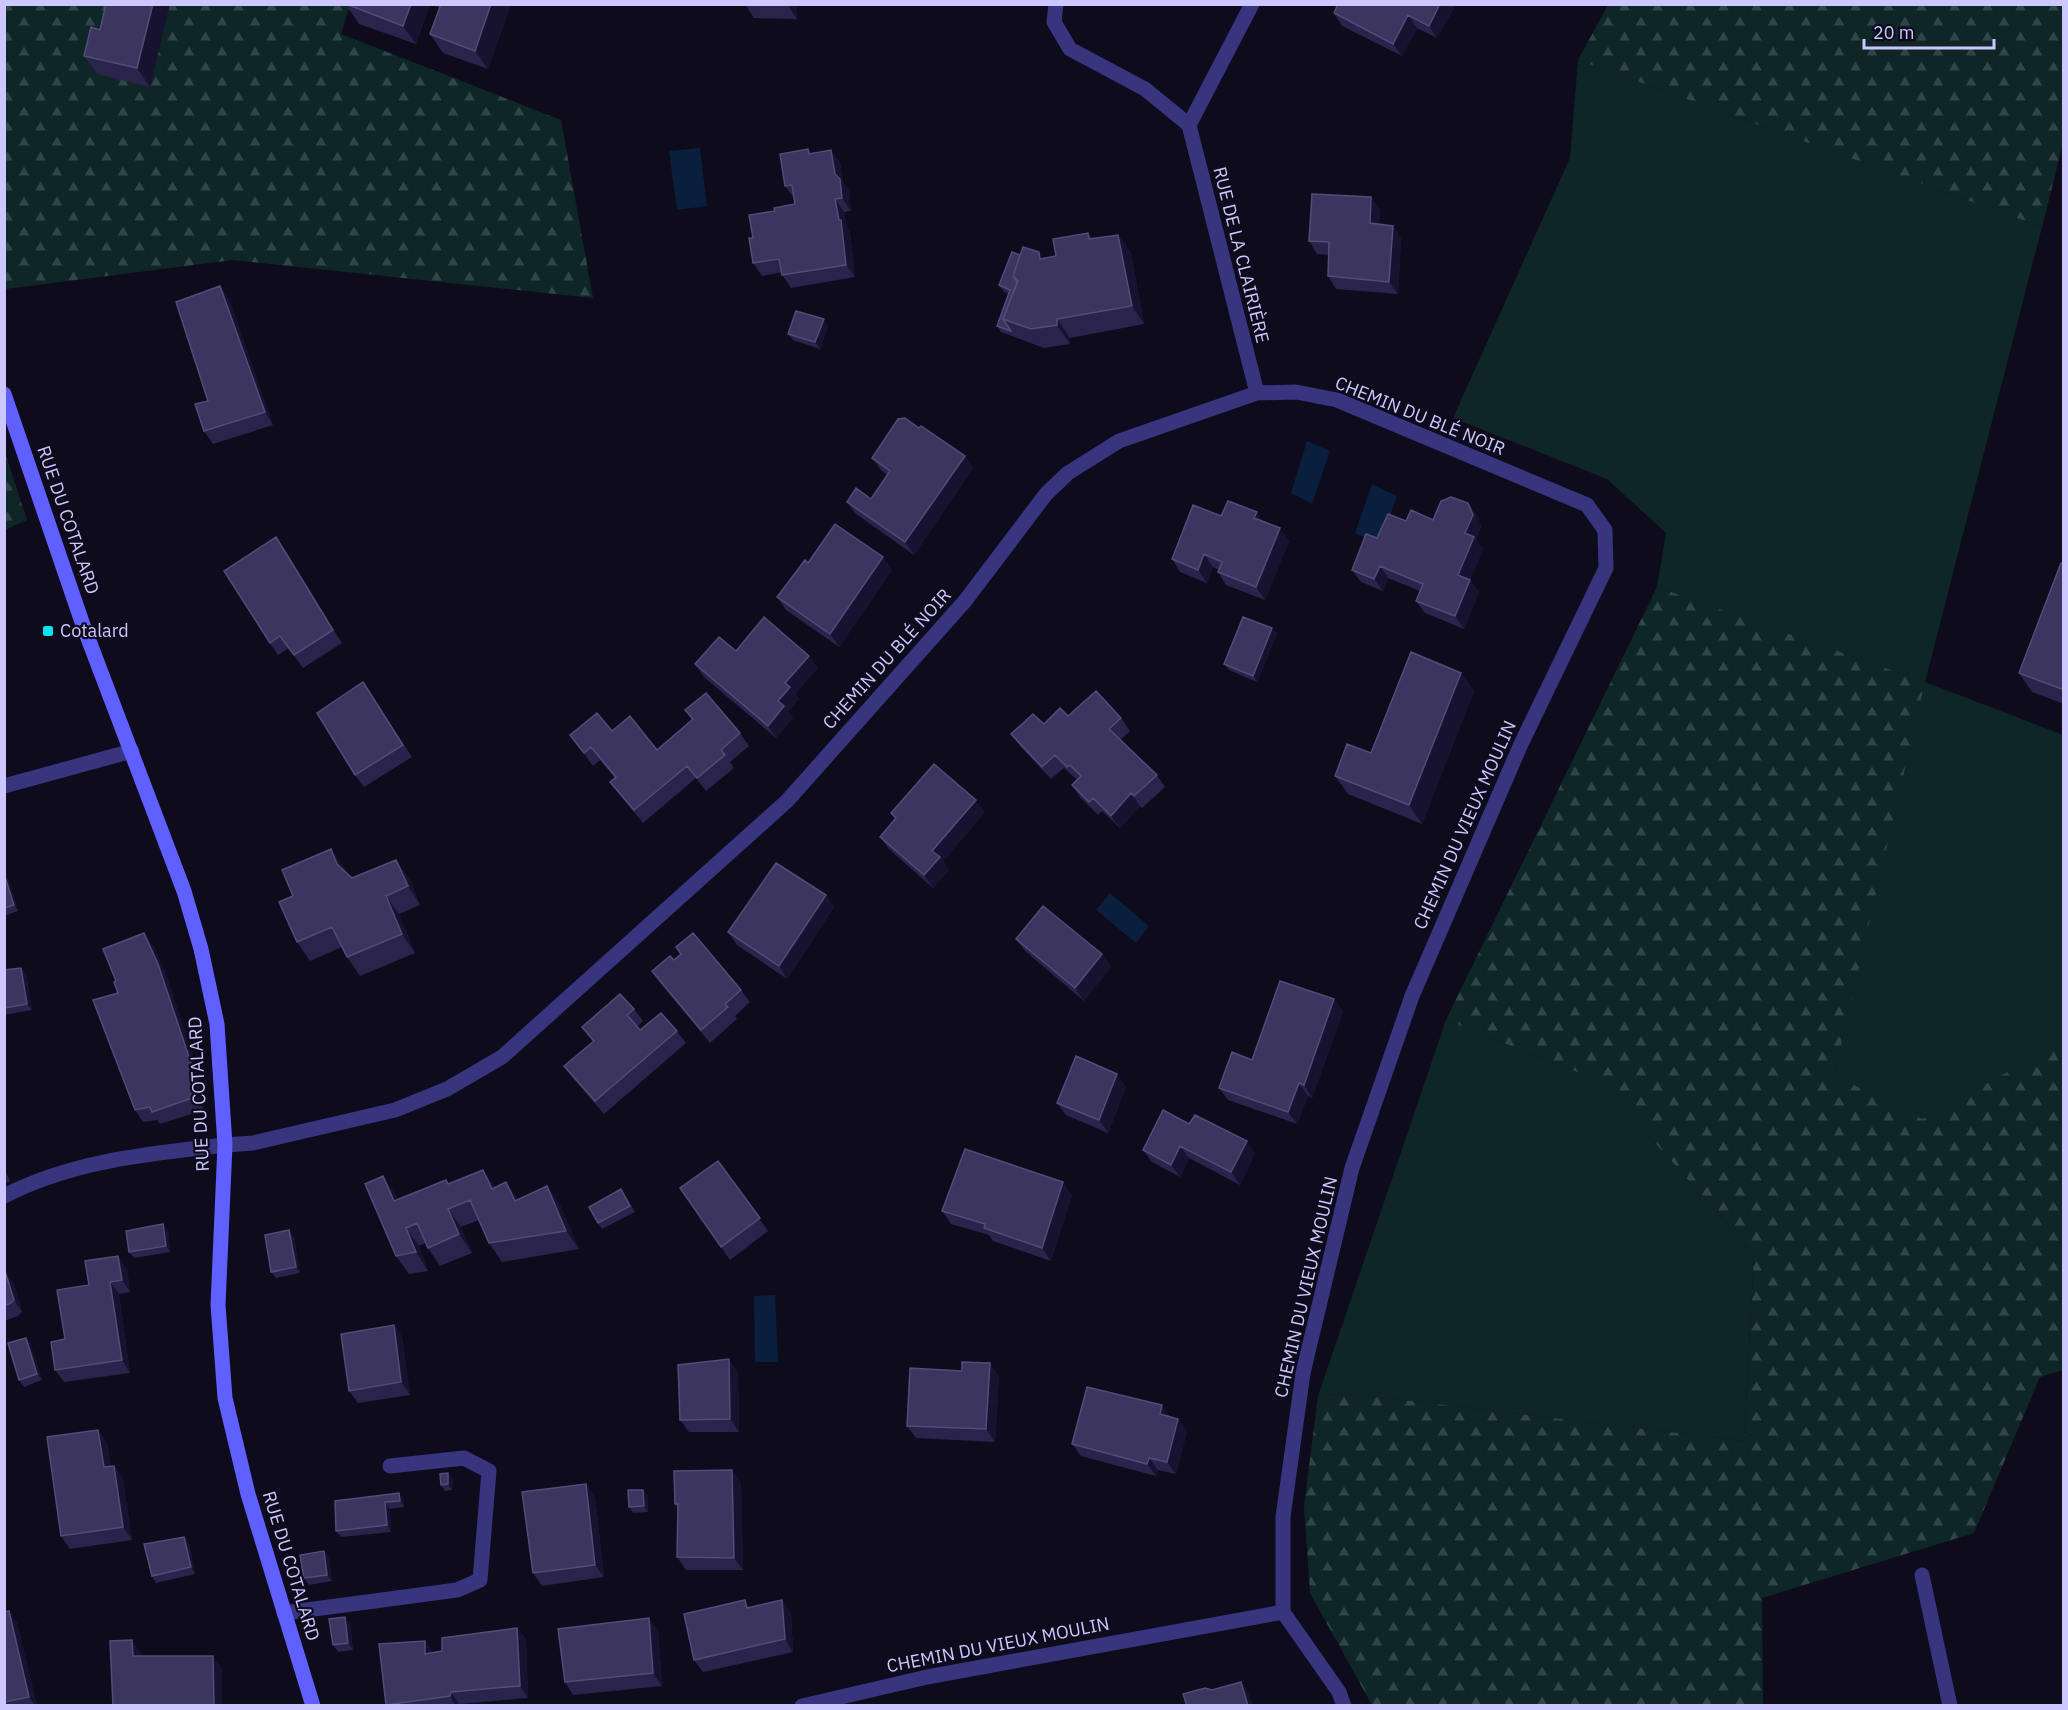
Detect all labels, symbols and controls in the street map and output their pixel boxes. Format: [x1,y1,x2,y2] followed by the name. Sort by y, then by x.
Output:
[1864,12,1994,50] scale bar
[1873,21,1915,44] text: 20 m
[1208,164,1275,345] street label: RUE DE LA CLAIRIÈRE
[1332,371,1509,460] street label: CHEMIN DU BLÉ NOIR
[32,443,105,597] street label: RUE DU COTALARD
[817,584,956,734] street label: CHEMIN DU BLÉ NOIR
[60,619,129,642] place label: Cotalard
[41,624,55,638] marker: Cotalard
[1408,717,1521,933] street label: CHEMIN DU VIEUX MOULIN
[183,1016,214,1172] street label: RUE DU COTALARD
[1269,1174,1342,1400] street label: CHEMIN DU VIEUX MOULIN
[258,1488,325,1643] street label: RUE DU COTALARD
[885,1612,1111,1677] street label: CHEMIN DU VIEUX MOULIN

